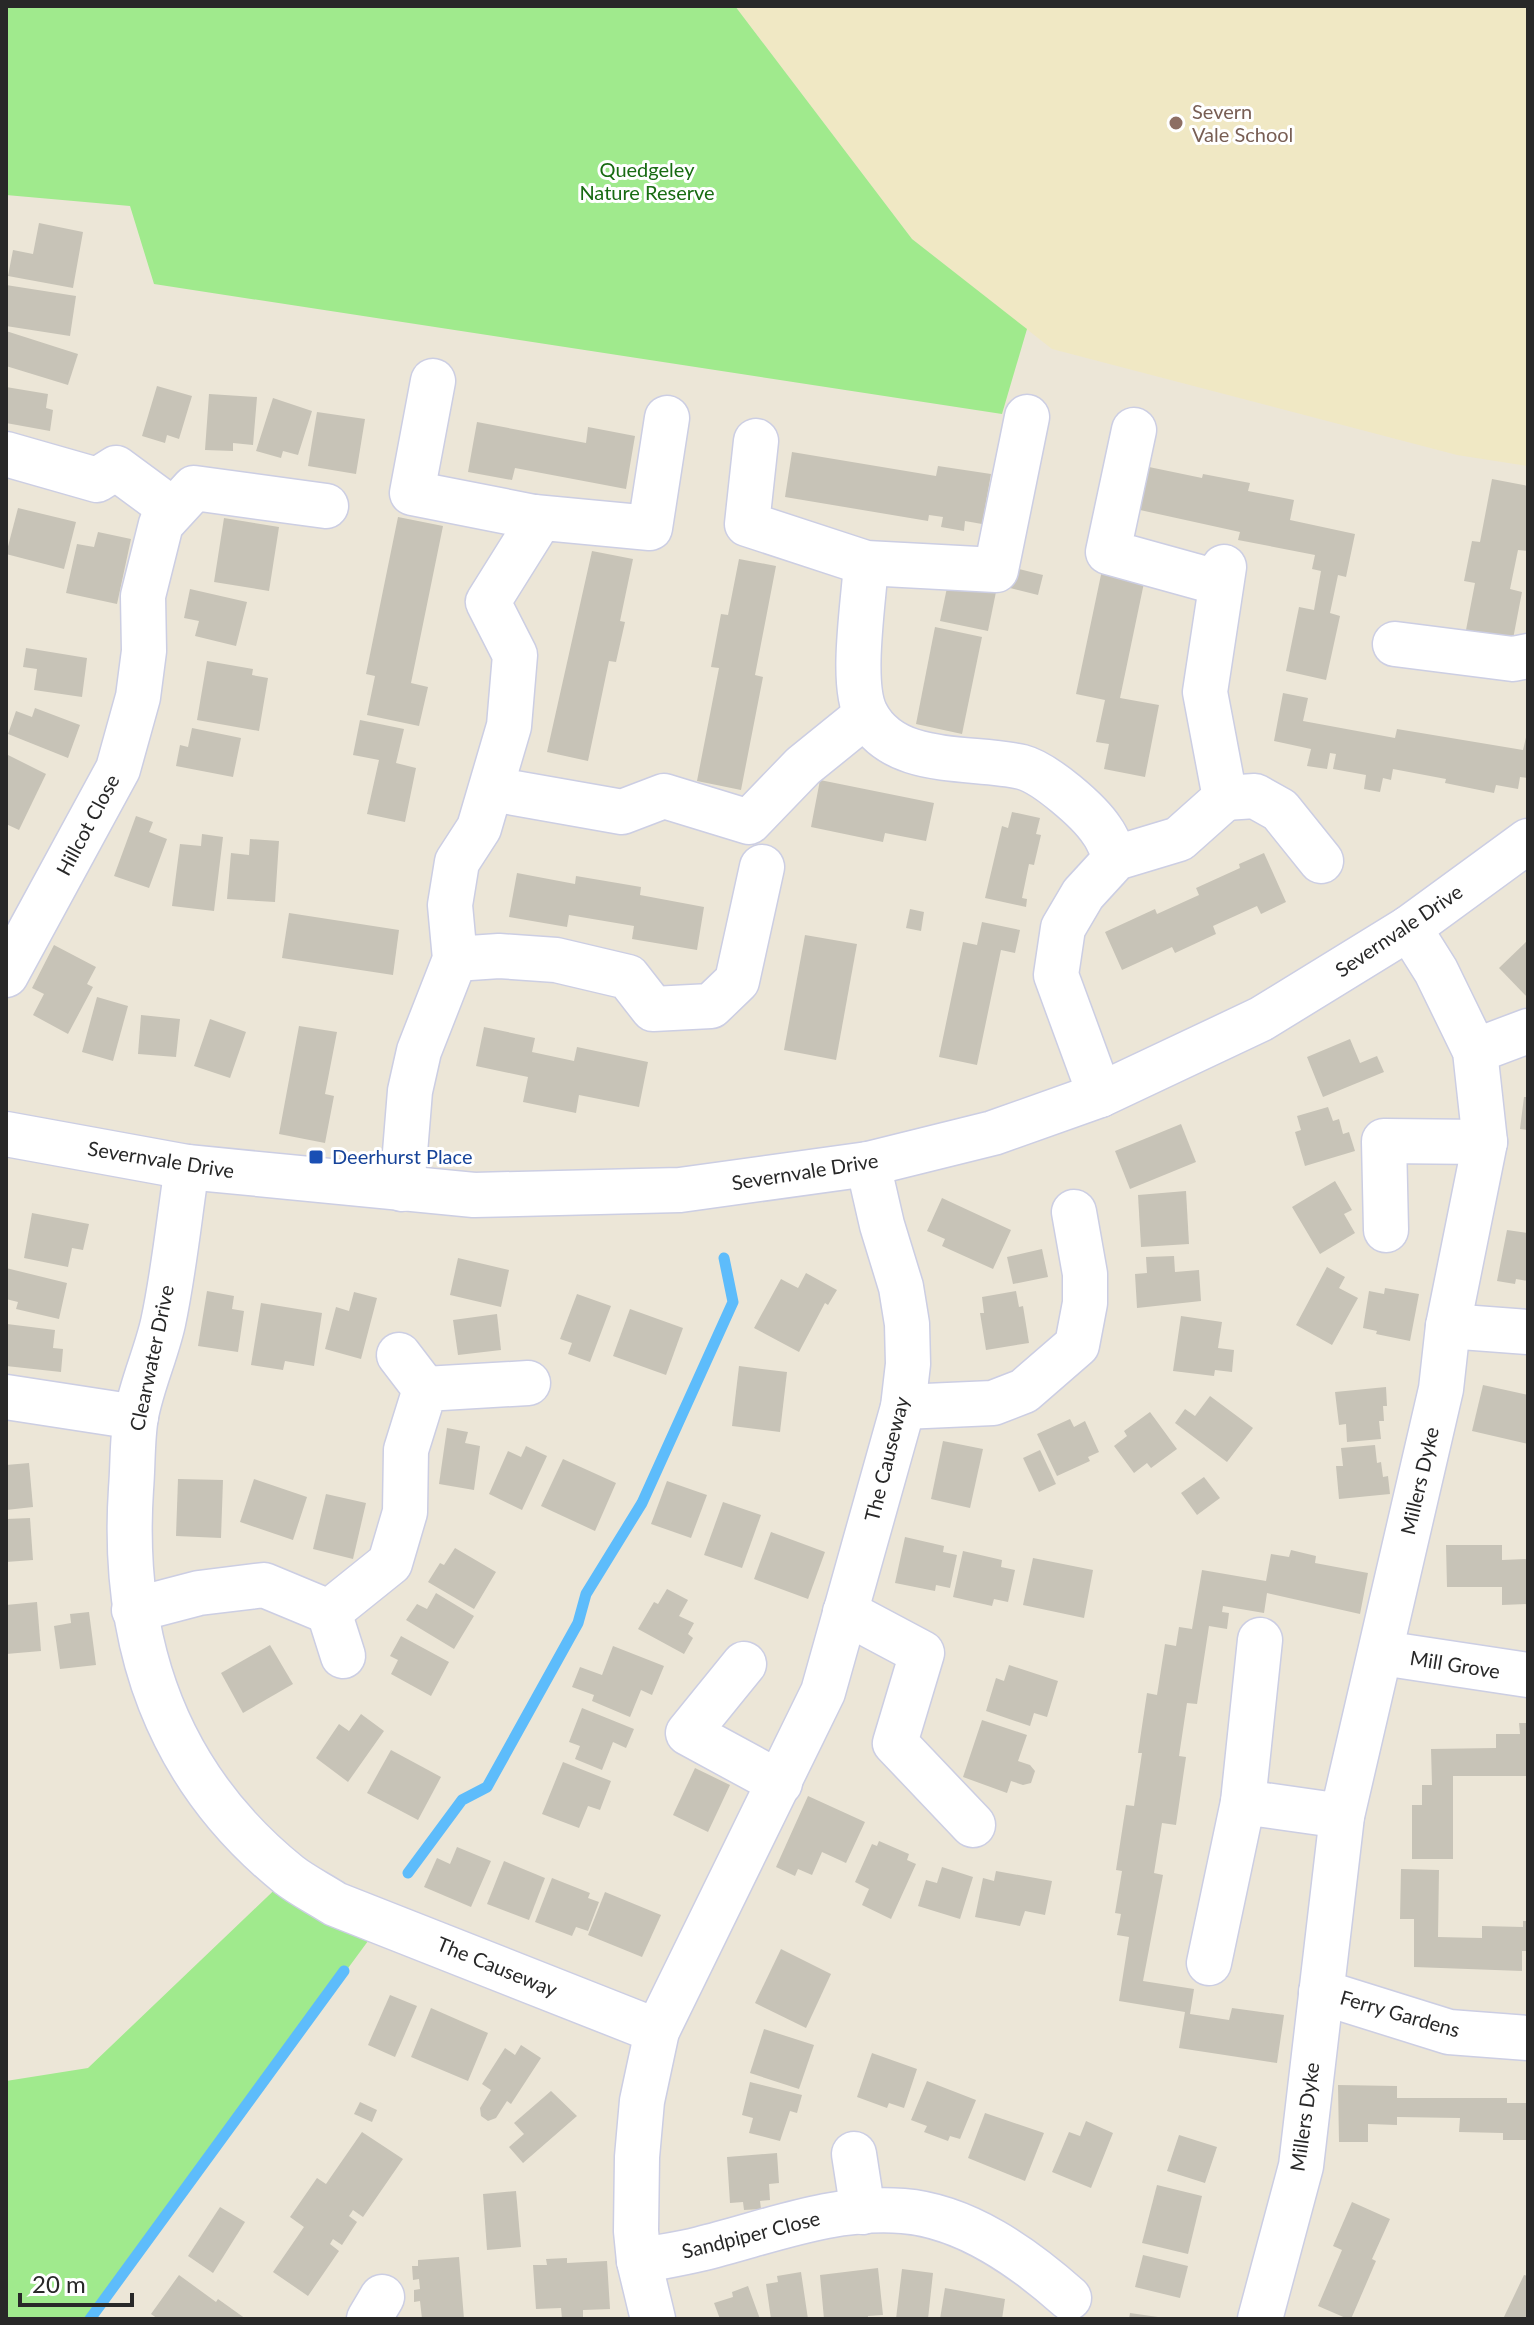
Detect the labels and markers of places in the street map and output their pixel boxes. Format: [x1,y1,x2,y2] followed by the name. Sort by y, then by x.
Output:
[1192,99,1293,146] place label: Severn Vale School
[1167,114,1185,132] marker: Severn Vale School
[332,1144,473,1168] place label: Deerhurst Place
[307,1148,325,1166] marker: Deerhurst Place

